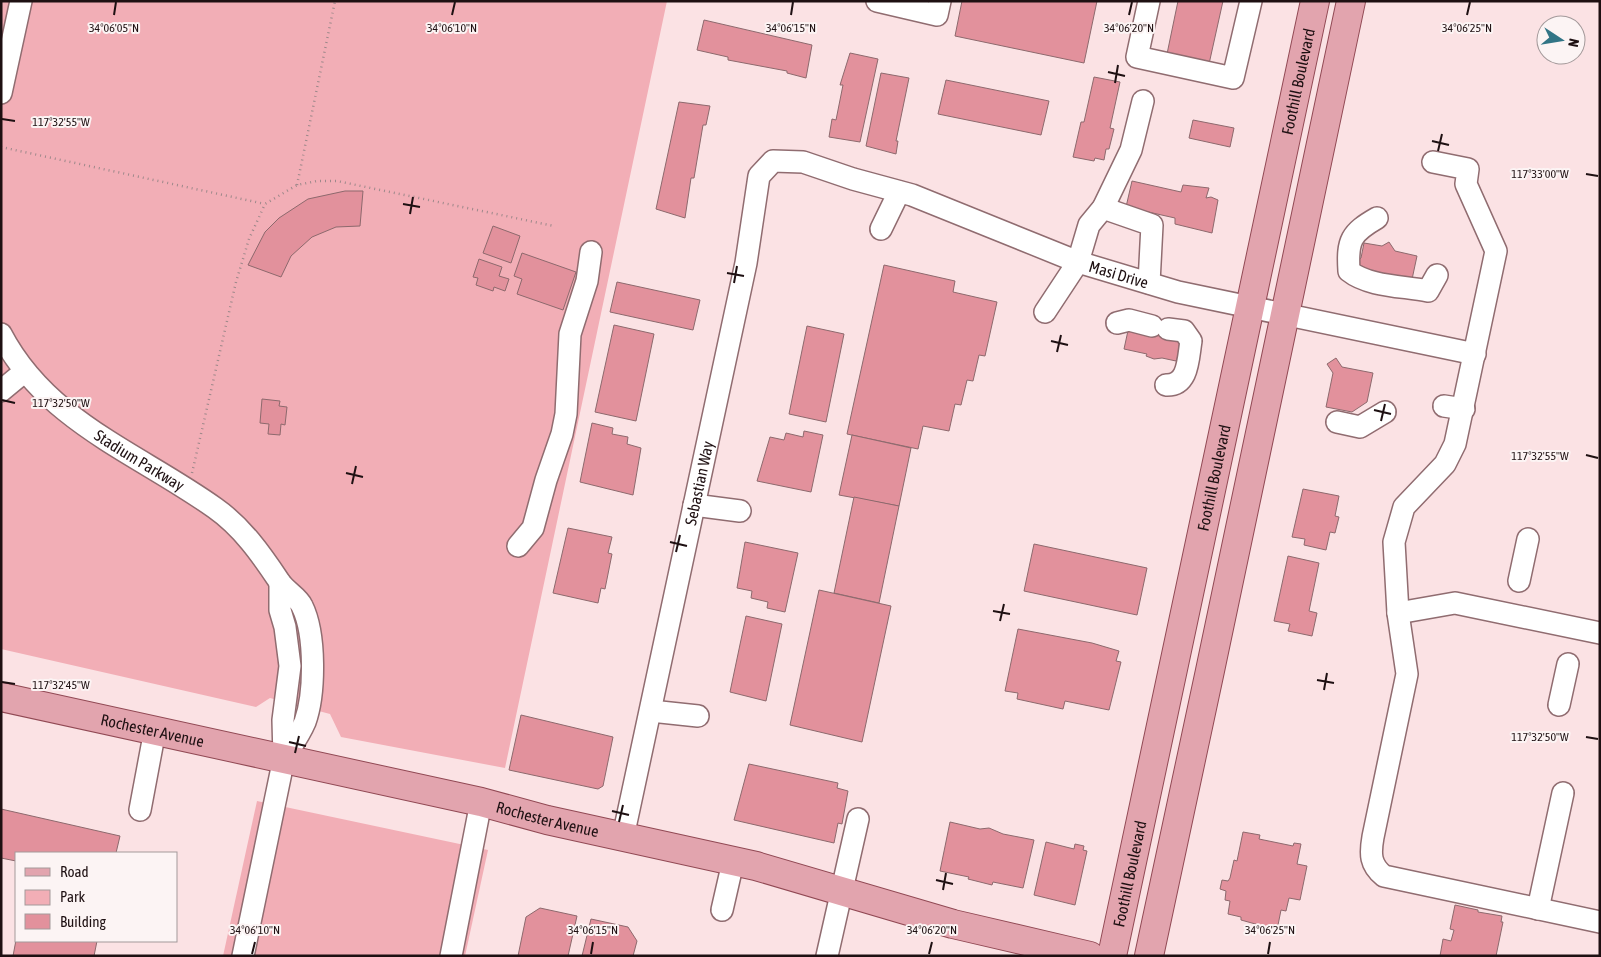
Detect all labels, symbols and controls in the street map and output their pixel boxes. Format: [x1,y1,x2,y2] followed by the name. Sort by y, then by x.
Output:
[1536,15,1586,65] north arrow
[89,21,139,35] text: 34°06'05"N
[427,21,477,35] text: 34°06'10"N
[766,21,816,35] text: 34°06'15"N
[1104,21,1154,35] text: 34°06'20"N
[1442,21,1492,35] text: 34°06'25"N
[1278,27,1318,136] street label: Foothill Boulevard
[1565,37,1582,48] text: N
[32,115,90,129] text: 117°32'55"W
[1511,167,1569,181] text: 117°33'00"W
[1087,257,1150,292] street label: Masi Drive
[32,396,90,410] text: 117°32'50"W
[1194,423,1234,533] street label: Foothill Boulevard
[91,426,188,495] street label: Stadium Parkway
[681,439,718,527] street label: Sebastian Way
[1511,449,1569,463] text: 117°32'55"W
[32,678,90,692] text: 117°32'45"W
[99,710,206,750] street label: Rochester Avenue
[1511,730,1569,744] text: 117°32'50"W
[494,798,601,840] street label: Rochester Avenue
[1109,819,1150,929] street label: Foothill Boulevard
[15,852,178,942] legend
[60,863,89,880] text: Road
[60,888,85,905] text: Park
[60,913,106,930] text: Building
[230,923,280,937] text: 34°06'10"N
[568,923,618,937] text: 34°06'15"N
[907,923,957,937] text: 34°06'20"N
[1245,923,1295,937] text: 34°06'25"N

